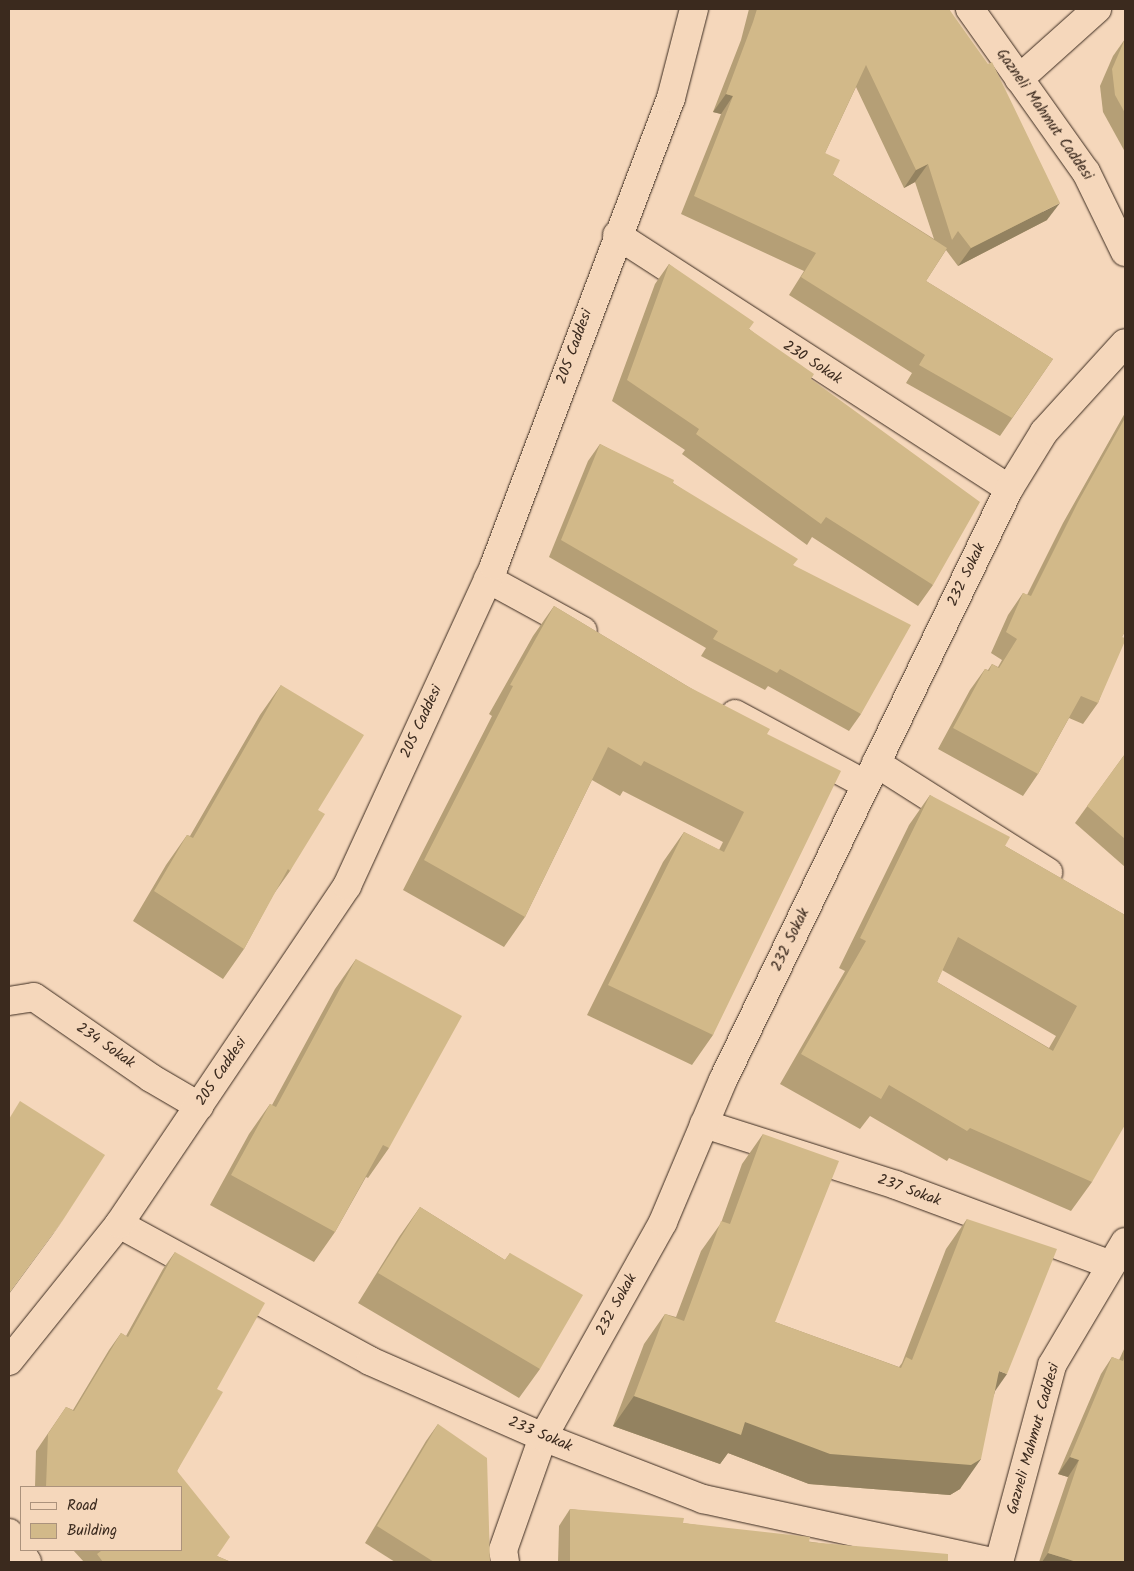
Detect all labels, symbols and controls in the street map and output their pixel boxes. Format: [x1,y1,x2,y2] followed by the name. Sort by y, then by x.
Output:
[992,46,1096,184] street label: Gazneli Mahmut Caddesi
[553,307,597,387] street label: 205 Caddesi
[779,337,845,389] street label: 230 Sokak
[944,541,990,609] street label: 232 Sokak
[397,683,447,761] street label: 205 Caddesi
[768,906,814,974] street label: 232 Sokak
[72,1019,138,1073] street label: 234 Sokak
[193,1035,251,1109] street label: 205 Caddesi
[875,1171,943,1211] street label: 237 Sokak
[593,1271,641,1339] street label: 232 Sokak
[1004,1361,1064,1517] street label: Gazneli Mahmut Caddesi
[505,1413,575,1457] street label: 233 Sokak
[20,1486,182,1551] legend
[67,1494,97,1518] text: Road
[67,1519,117,1543] text: Building

